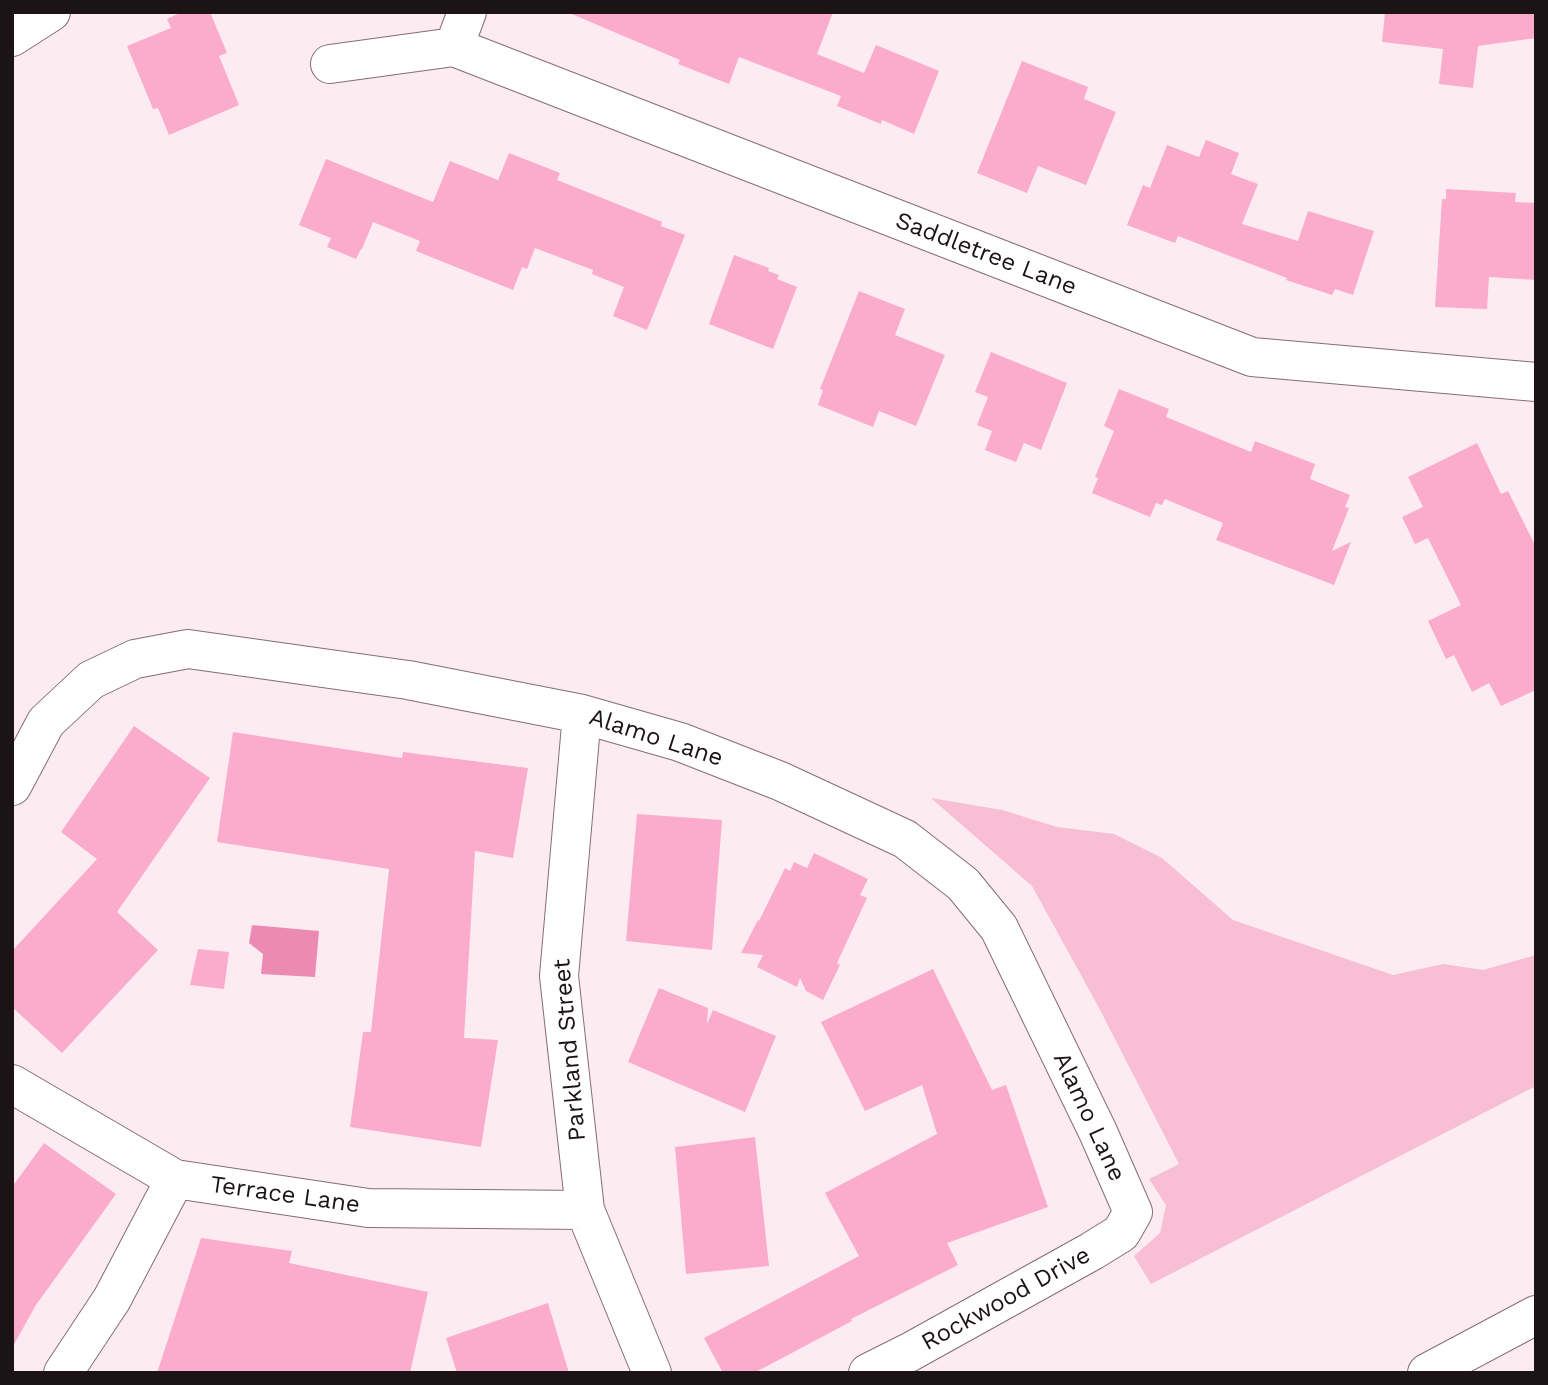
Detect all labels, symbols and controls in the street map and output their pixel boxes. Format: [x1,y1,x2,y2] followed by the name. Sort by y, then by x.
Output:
[891,206,1081,302] street label: Saddletree Lane
[586,703,726,773] street label: Alamo Lane
[548,958,592,1142] street label: Parkland Street
[1047,1048,1131,1186] street label: Alamo Lane
[208,1170,362,1220] street label: Terrace Lane
[917,1241,1095,1357] street label: Rockwood Drive

